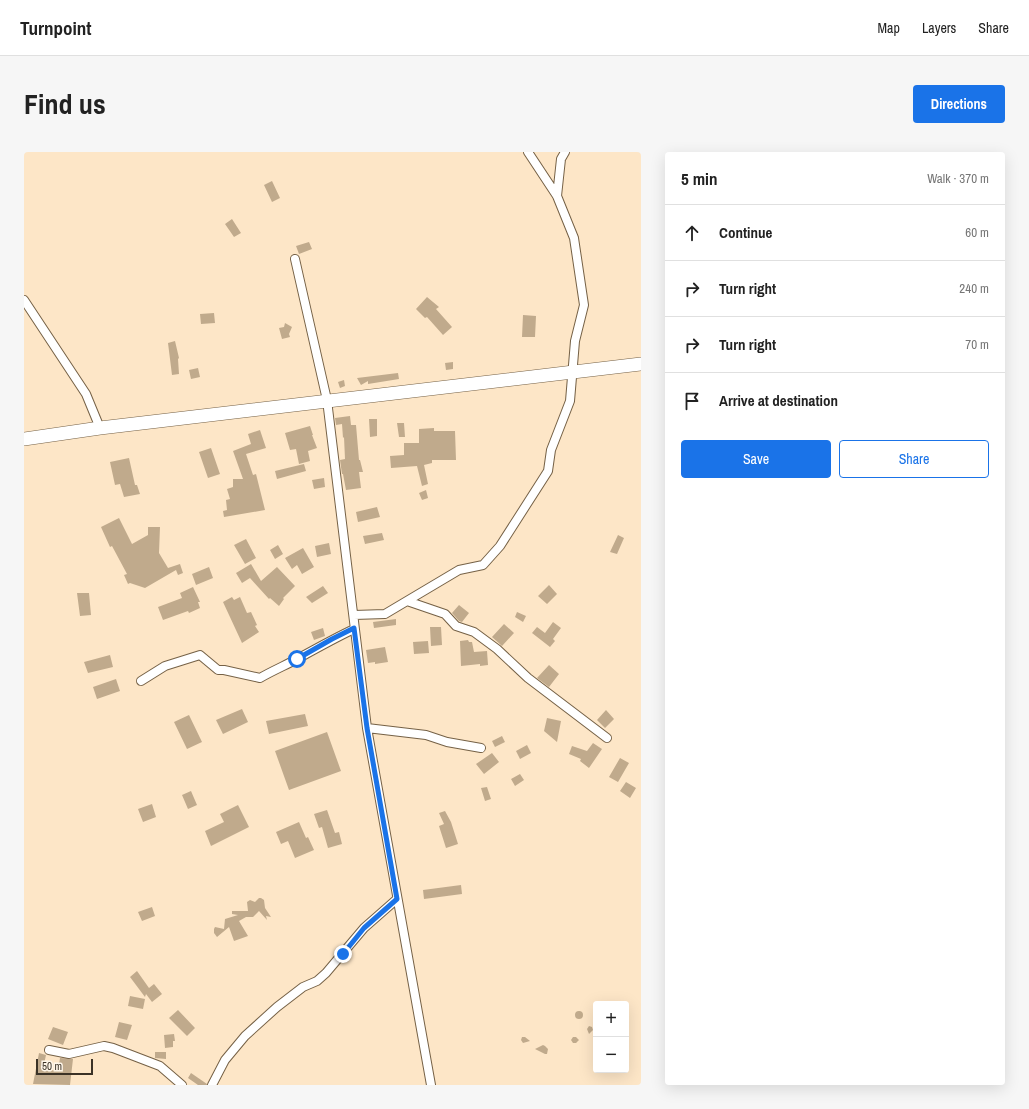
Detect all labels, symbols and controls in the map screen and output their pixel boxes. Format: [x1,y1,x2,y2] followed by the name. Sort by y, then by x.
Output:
[20,15,92,41] text: Turnpoint
[878,19,900,37] text: Map
[922,19,956,37] text: Layers
[978,19,1009,37] text: Share
[24,85,106,123] text: Find us
[913,85,1005,123] button: Directions
[681,167,717,190] text: 5 min
[927,170,989,187] text: Walk · 370 m
[681,222,703,244] icon: ahead
[719,222,772,243] text: Continue
[965,224,989,241] text: 60 m
[681,278,703,300] icon: right
[719,278,776,299] text: Turn right
[959,280,989,297] text: 240 m
[681,334,703,356] icon: right
[719,334,776,355] text: Turn right
[965,336,989,353] text: 70 m
[681,390,703,412] icon: arrive
[719,390,838,411] text: Arrive at destination
[681,440,831,478] button: Save
[839,440,989,478] button: Share
[288,650,306,668] route start
[334,945,352,963] route end
[593,1001,629,1073] map controls
[593,1001,629,1037] button: +
[593,1037,629,1073] button: −
[36,1057,93,1076] scale bar
[42,1059,62,1073] text: 50 m

